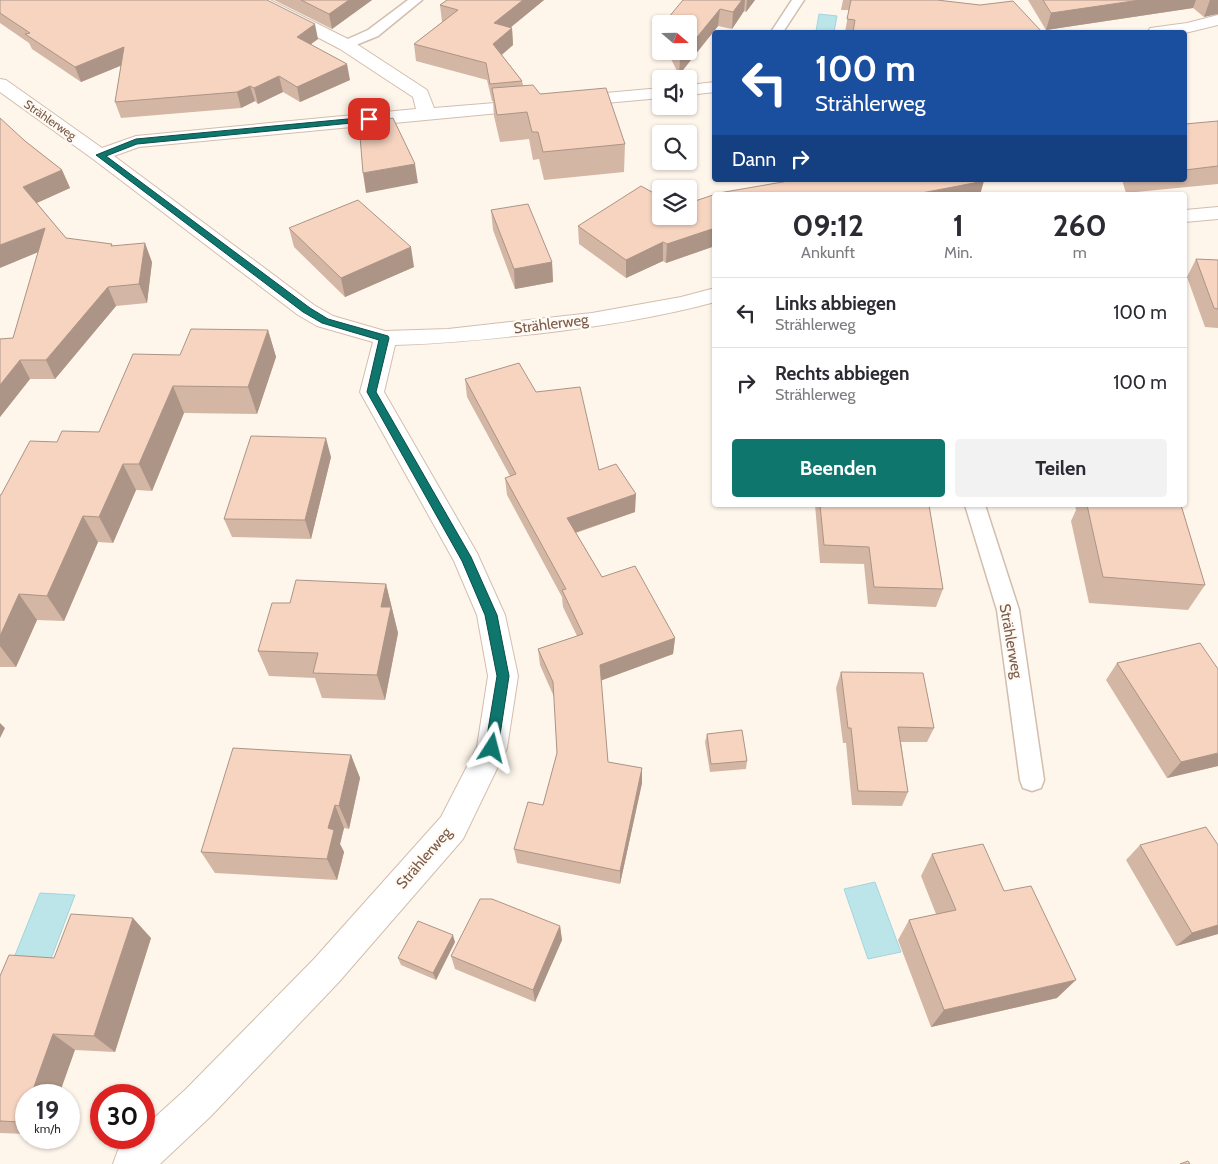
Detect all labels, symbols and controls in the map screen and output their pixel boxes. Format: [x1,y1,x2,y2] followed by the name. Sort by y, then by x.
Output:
[652,15,698,60] north arrow
[652,15,697,225] map controls
[815,47,916,90] text: 100 m
[732,50,797,115] icon: left
[652,70,697,115] button: sound
[815,90,926,117] text: Strählerweg
[21,96,80,144] street label: Strählerweg
[348,98,390,140] pin
[355,105,383,133] icon: arrive
[652,125,697,170] button: search
[786,145,814,173] icon: right
[732,148,776,171] text: Dann
[652,180,697,225] button: layers
[792,207,864,244] text: 09:12
[953,207,964,244] text: 1
[1053,207,1107,244] text: 260
[801,243,855,262] text: Ankunft
[944,243,973,262] text: Min.
[1073,243,1087,262] text: m
[775,292,896,315] text: Links abbiegen
[732,299,760,327] icon: left
[1113,301,1167,324] text: 100 m
[512,310,590,338] street label: Strählerweg
[775,315,855,334] text: Strählerweg
[775,362,909,385] text: Rechts abbiegen
[732,369,760,397] icon: right
[1113,371,1167,394] text: 100 m
[775,385,855,404] text: Strählerweg
[732,439,945,497] button: Beenden
[955,439,1167,497] button: Teilen
[996,602,1027,680] street label: Strählerweg
[465,721,517,773] position arrow
[392,823,456,892] street label: Strählerweg
[90,1084,155,1149] speed limit sign: 30
[36,1095,59,1125] text: 19
[34,1121,61,1136] text: km/h

